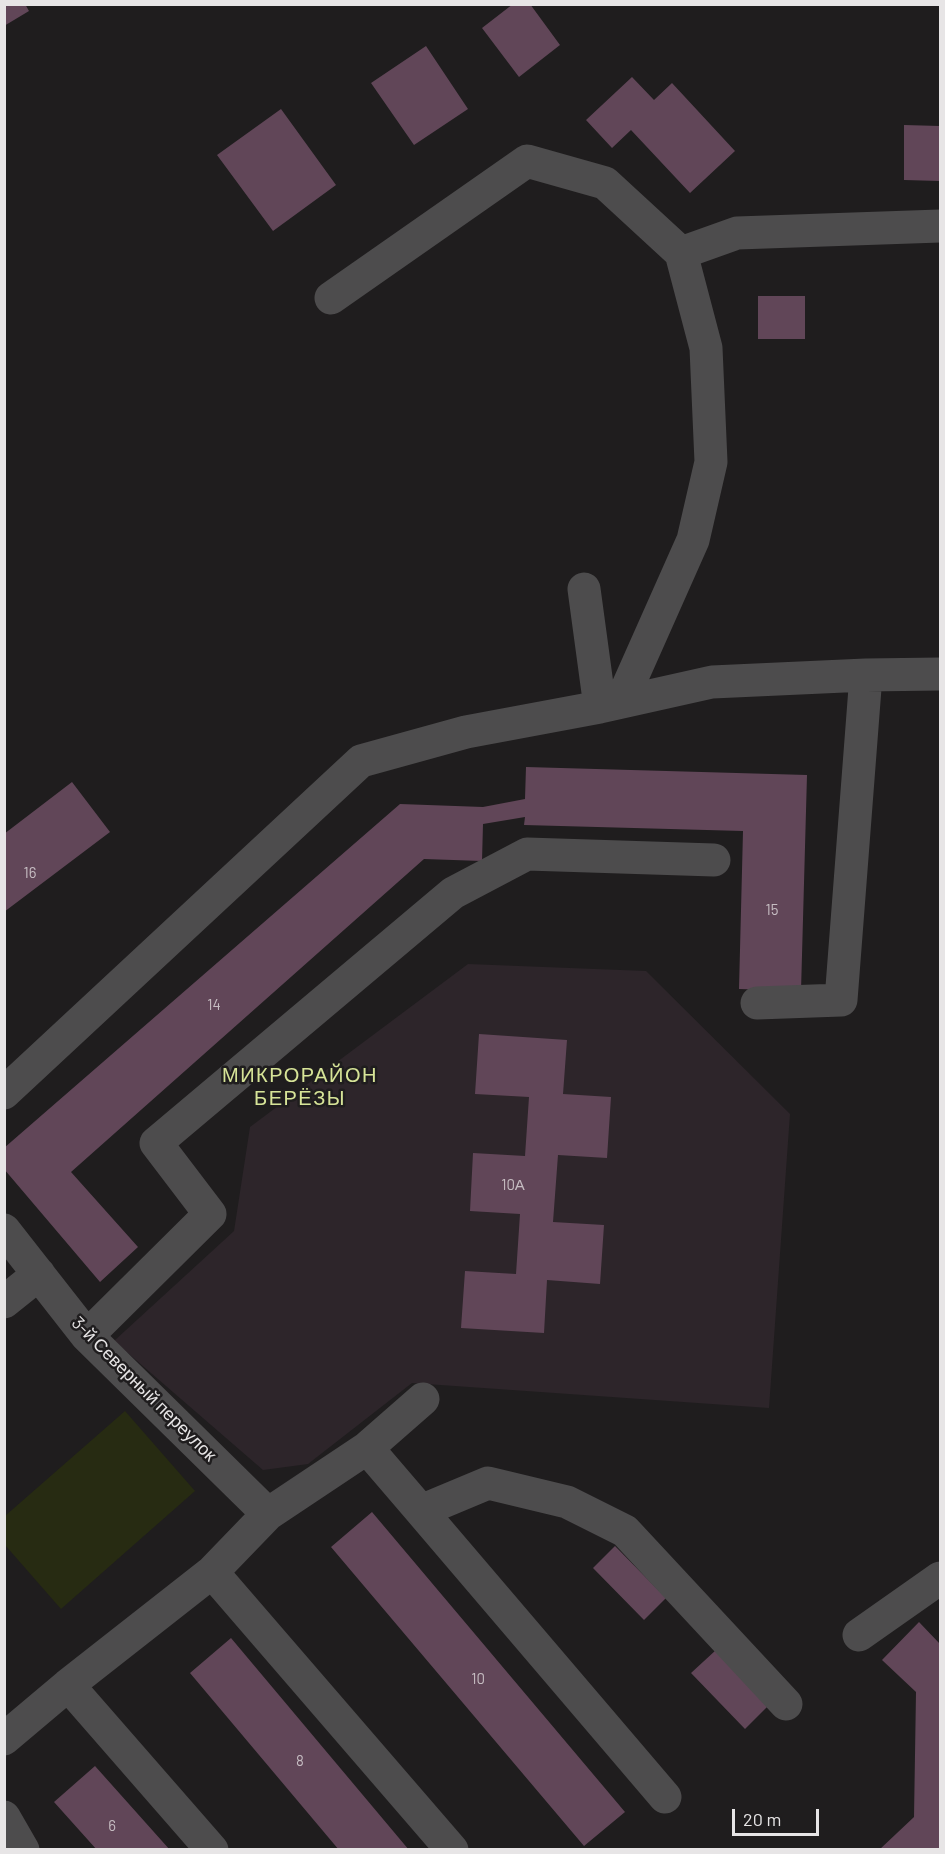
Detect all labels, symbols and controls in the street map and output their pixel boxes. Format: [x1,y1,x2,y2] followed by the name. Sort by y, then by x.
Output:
[24,864,36,882] house number: 16
[766,901,778,919] house number: 15
[207,996,221,1014] house number: 14
[222,1063,378,1110] district label: МИКРОРАЙОН БЕРЁЗЫ
[501,1176,525,1194] house number: 10А
[67,1312,221,1466] street label: 3-й Северный переулок
[471,1670,485,1688] house number: 10
[296,1752,304,1770] house number: 8
[735,1797,822,1835] scale bar
[743,1808,781,1830] text: 20 m
[108,1817,116,1835] house number: 6

